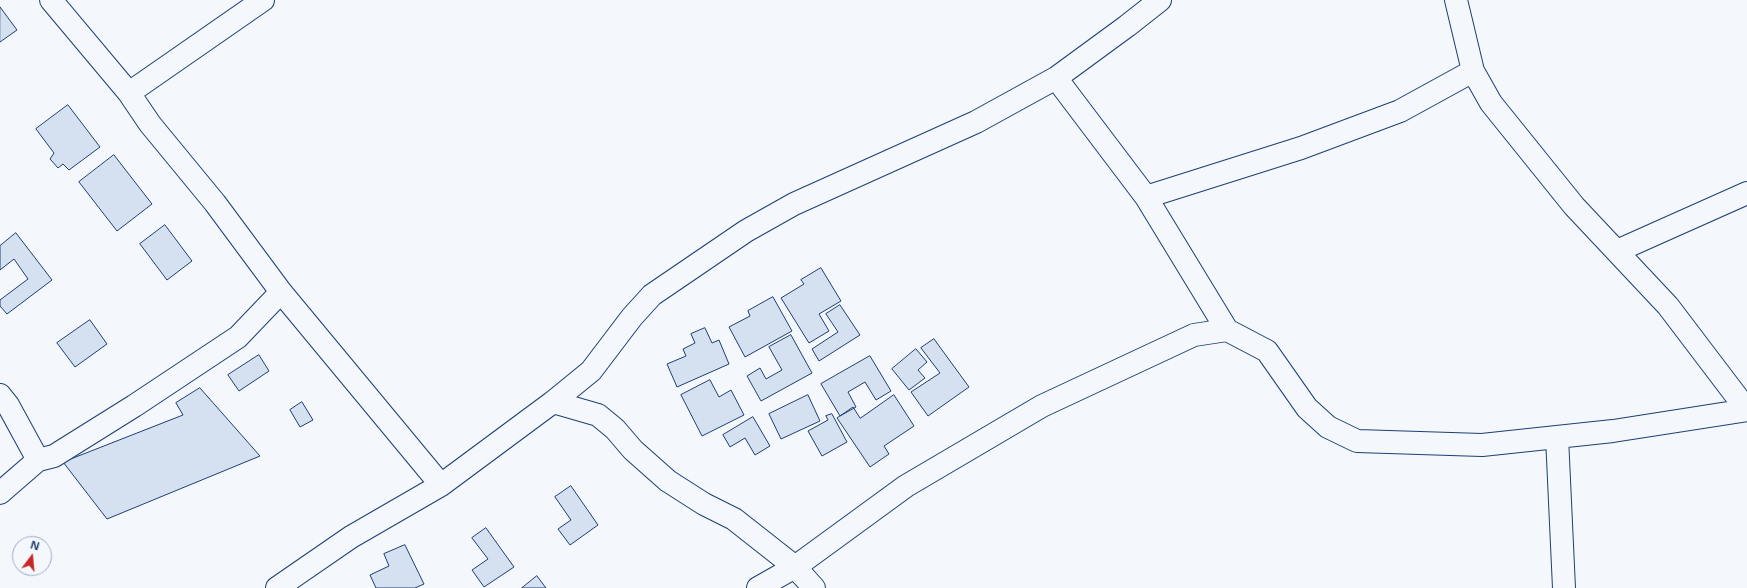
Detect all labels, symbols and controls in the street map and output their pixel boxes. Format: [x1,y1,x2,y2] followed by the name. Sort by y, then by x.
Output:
[12,536,52,576] north arrow
[29,536,42,553] text: N

